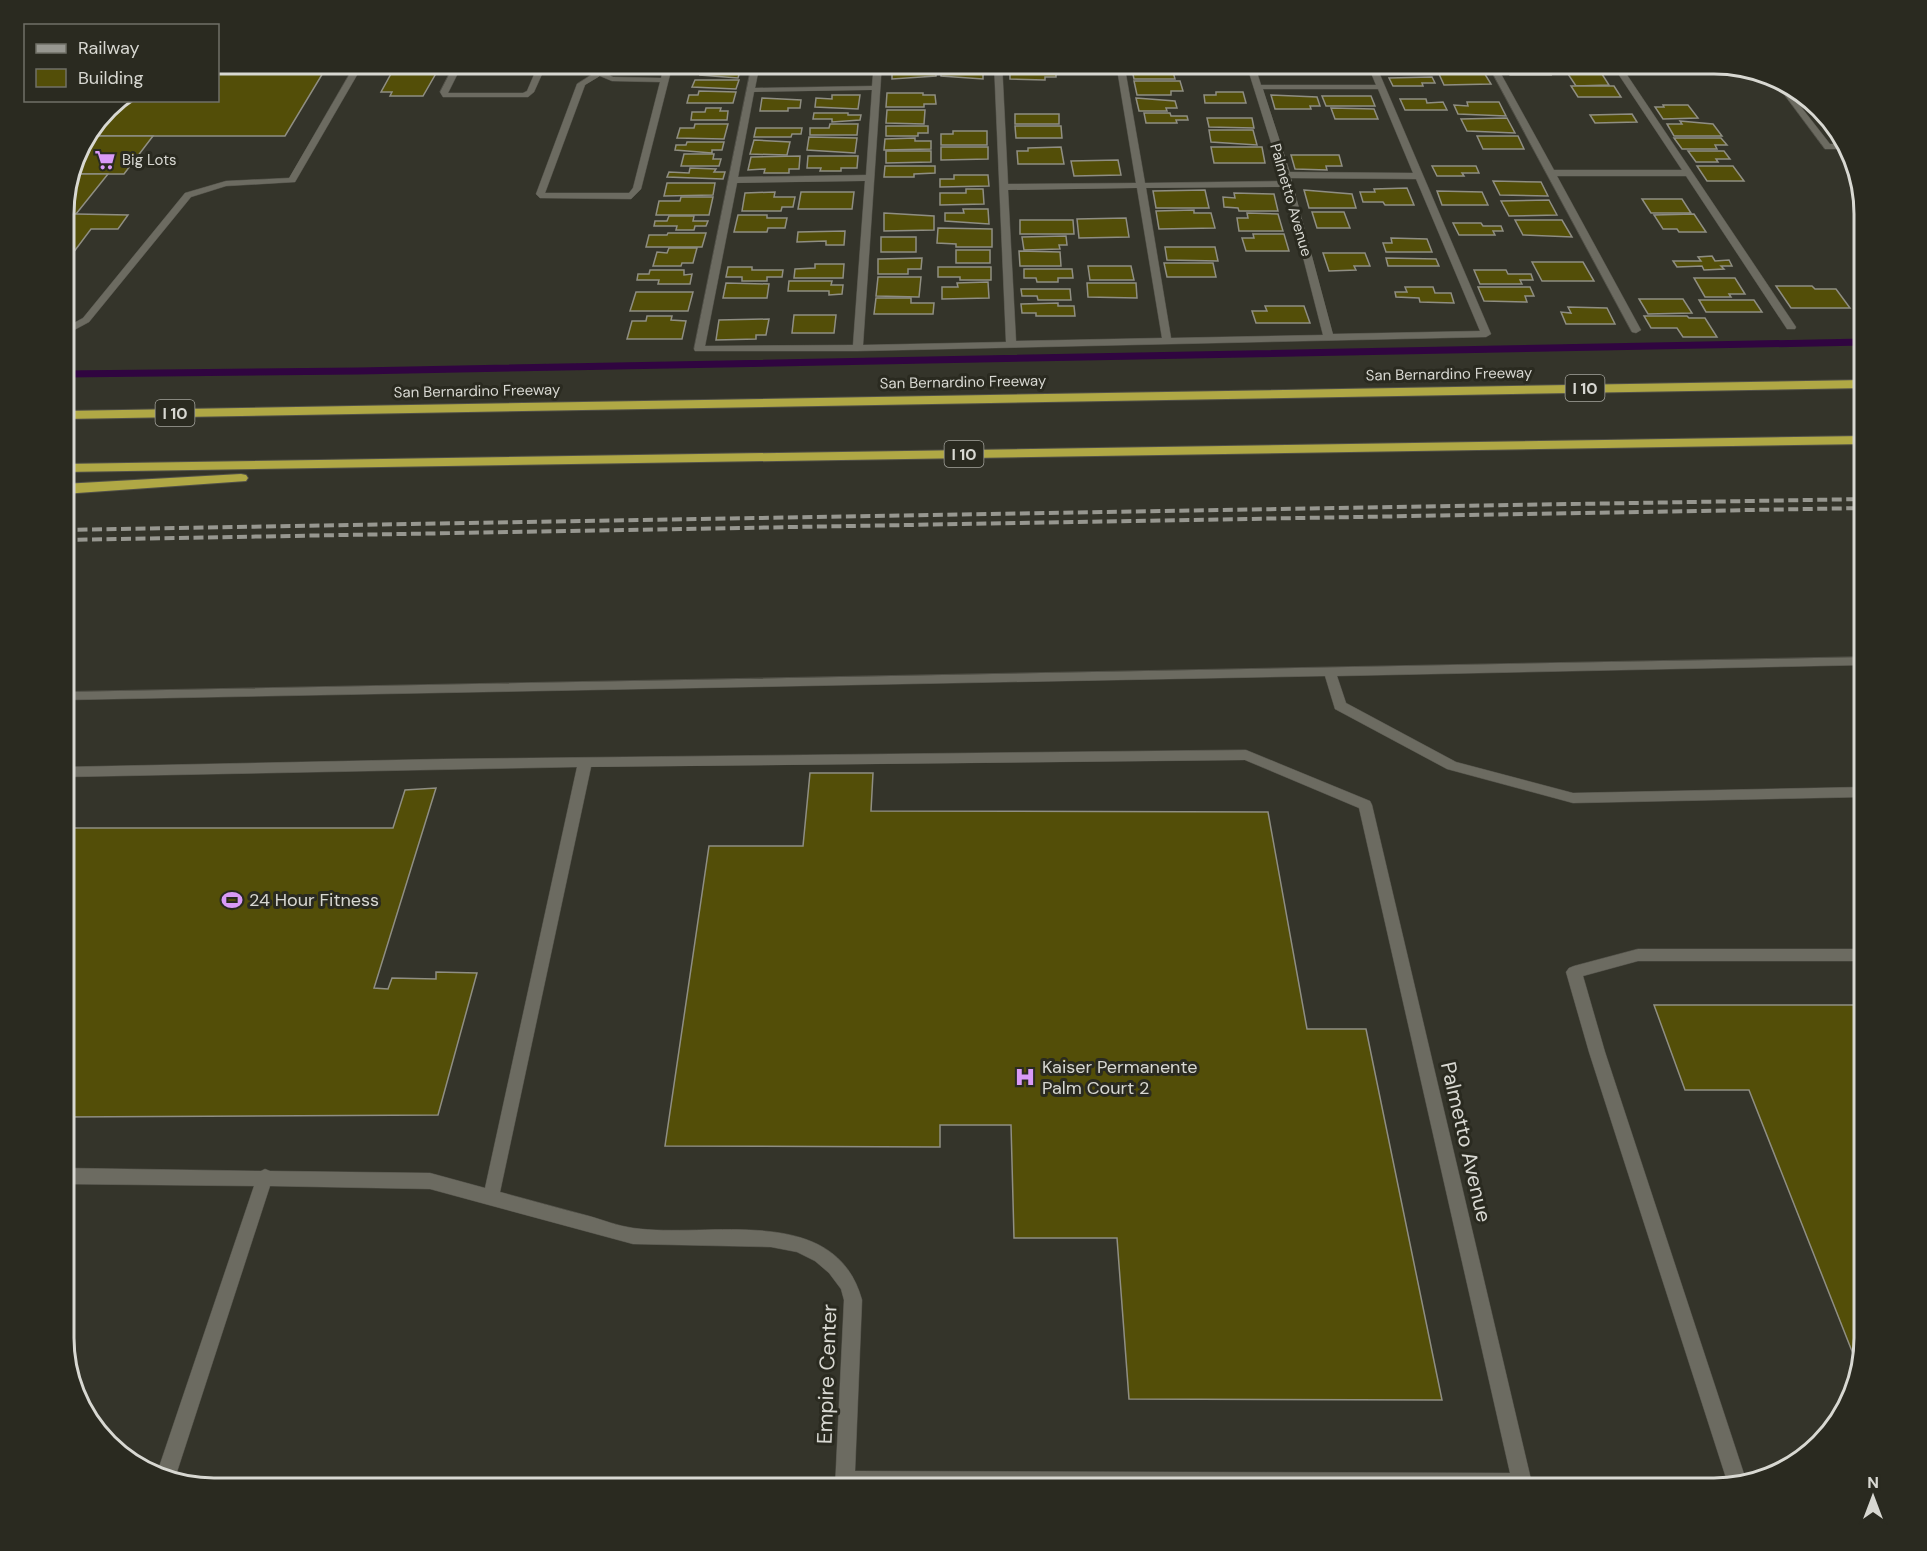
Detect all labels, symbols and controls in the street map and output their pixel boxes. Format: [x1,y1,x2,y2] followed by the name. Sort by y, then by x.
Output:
[24,24,219,102] legend
[78,36,140,60] text: Railway
[78,66,143,90] text: Building
[1265,141,1317,259] street label: Palmetto Avenue
[93,148,117,172] supermarket icon: Big Lots
[122,150,177,170] place label: Big Lots
[1366,363,1533,385] street label: San Bernardino Freeway
[880,371,1047,393] street label: San Bernardino Freeway
[1566,375,1604,401] road number: I 10
[394,380,561,402] street label: San Bernardino Freeway
[156,400,195,426] road number: I 10
[944,441,984,467] road number: I 10
[220,888,244,912] sports icon: 24 Hour Fitness
[249,888,379,912] place label: 24 Hour Fitness
[1042,1055,1197,1100] place label: Kaiser Permanente Palm Court 2
[1434,1059,1498,1225] street label: Palmetto Avenue
[1013,1065,1037,1089] hospital icon: Kaiser Permanente Palm Court 2
[811,1303,843,1445] street label: Empire Center
[1843,1467,1903,1527] north arrow
[1867,1472,1879,1493] text: N

